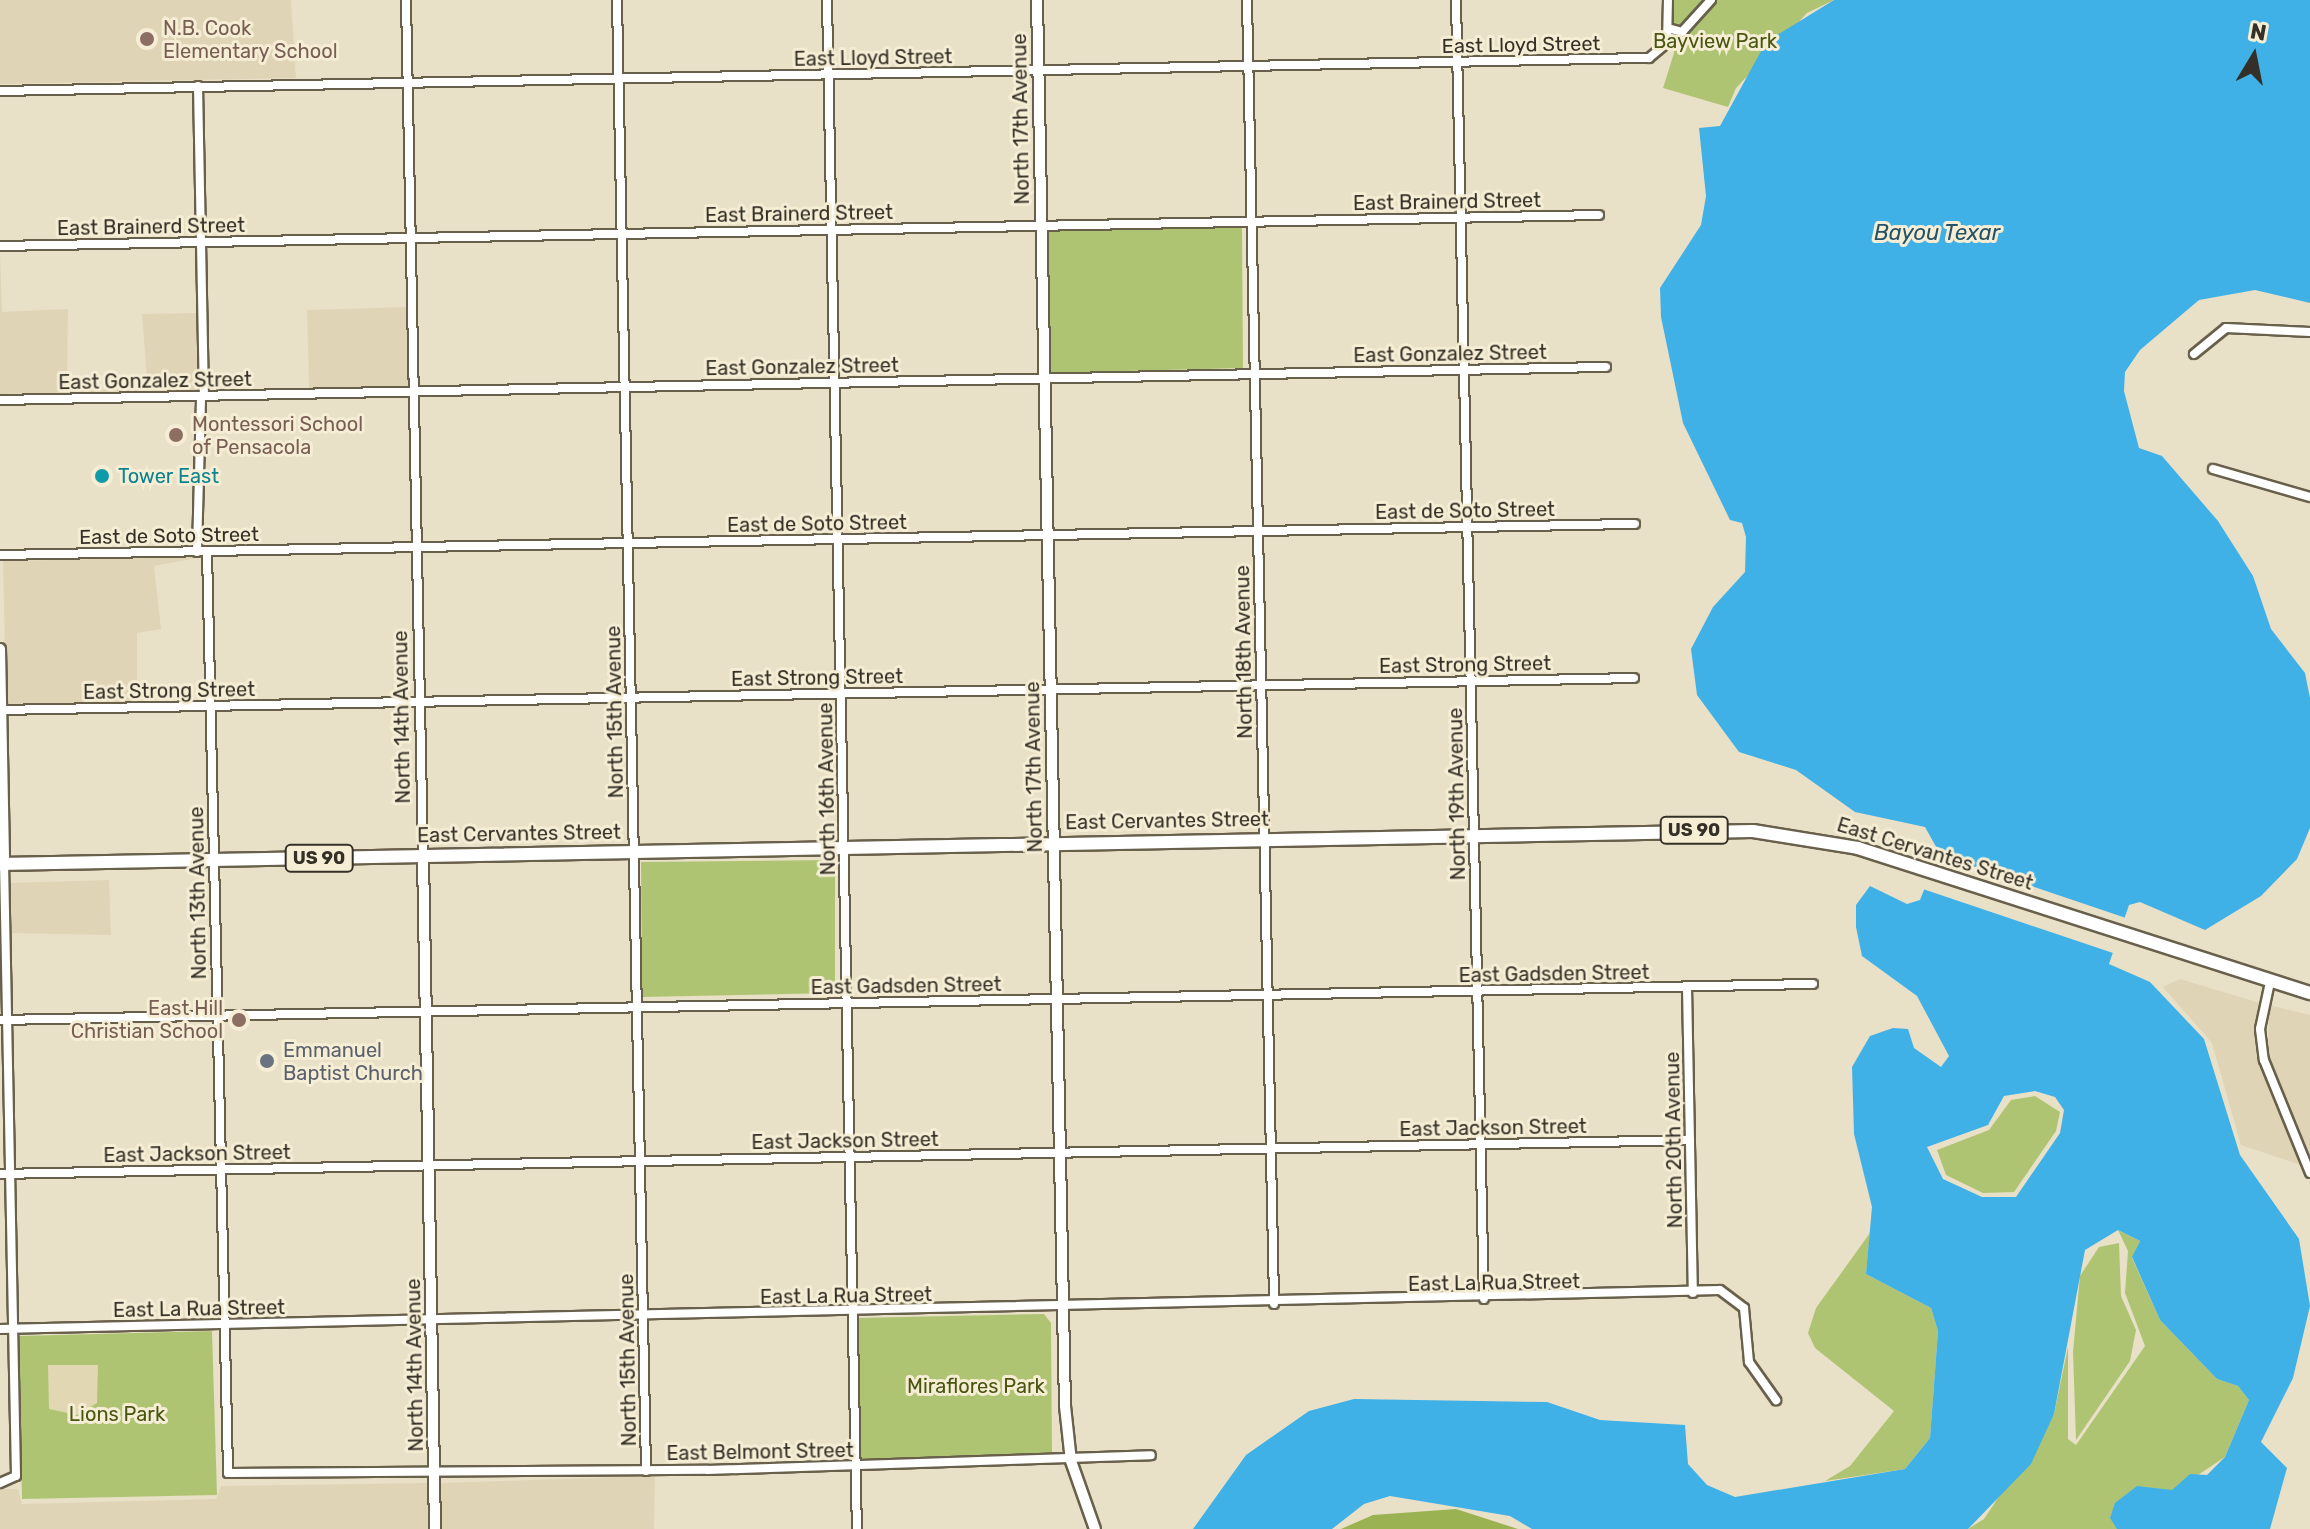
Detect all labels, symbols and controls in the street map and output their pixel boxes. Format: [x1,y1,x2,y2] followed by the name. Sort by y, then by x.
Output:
[163,16,338,63] place label: N.B. Cook Elementary School
[2214,16,2294,96] north arrow
[2248,17,2268,47] text: N
[1653,29,1777,53] park label: Bayview Park
[138,30,156,48] marker: N.B. Cook Elementary School
[1442,32,1600,58] street label: East Lloyd Street
[1008,33,1034,205] street label: North 17th Avenue
[794,45,952,71] street label: East Lloyd Street
[1353,188,1541,216] street label: East Brainerd Street
[705,200,893,228] street label: East Brainerd Street
[57,213,245,241] street label: East Brainerd Street
[1874,220,2000,246] water label: Bayou Texar
[1353,340,1547,368] street label: East Gonzalez Street
[705,353,899,381] street label: East Gonzalez Street
[58,367,252,395] street label: East Gonzalez Street
[192,412,363,459] place label: Montessori School of Pensacola
[167,426,185,444] marker: Montessori School of Pensacola
[118,464,219,488] place label: Tower East
[93,467,111,485] marker: Tower East
[1375,497,1555,525] street label: East de Soto Street
[727,510,907,538] street label: East de Soto Street
[79,522,259,550] street label: East de Soto Street
[1230,565,1258,739] street label: North 18th Avenue
[601,625,629,799] street label: North 15th Avenue
[388,630,416,804] street label: North 14th Avenue
[1379,652,1551,678] street label: East Strong Street
[731,665,903,691] street label: East Strong Street
[83,678,255,704] street label: East Strong Street
[1021,681,1047,853] street label: North 17th Avenue
[813,702,841,876] street label: North 16th Avenue
[1443,707,1471,881] street label: North 19th Avenue
[184,806,212,980] street label: North 13th Avenue
[1065,807,1269,835] street label: East Cervantes Street
[1834,813,2036,895] street label: East Cervantes Street
[1658,816,1730,844] road number: US 90
[417,820,621,848] street label: East Cervantes Street
[283,844,355,872] road number: US 90
[1458,960,1650,988] street label: East Gadsden Street
[810,972,1002,1000] street label: East Gadsden Street
[71,996,223,1043] place label: East Hill Christian School
[230,1011,248,1029] marker: East Hill Christian School
[283,1038,423,1085] place label: Emmanuel Baptist Church
[1660,1051,1688,1229] street label: North 20th Avenue
[258,1052,276,1070] marker: Emmanuel Baptist Church
[1399,1114,1587,1142] street label: East Jackson Street
[751,1127,939,1155] street label: East Jackson Street
[103,1140,291,1168] street label: East Jackson Street
[1408,1269,1580,1297] street label: East La Rua Street
[614,1273,642,1447] street label: North 15th Avenue
[401,1278,429,1452] street label: North 14th Avenue
[760,1282,932,1310] street label: East La Rua Street
[113,1295,285,1323] street label: East La Rua Street
[907,1374,1045,1398] park label: Miraflores Park
[69,1402,165,1426] park label: Lions Park
[666,1438,854,1466] street label: East Belmont Street

